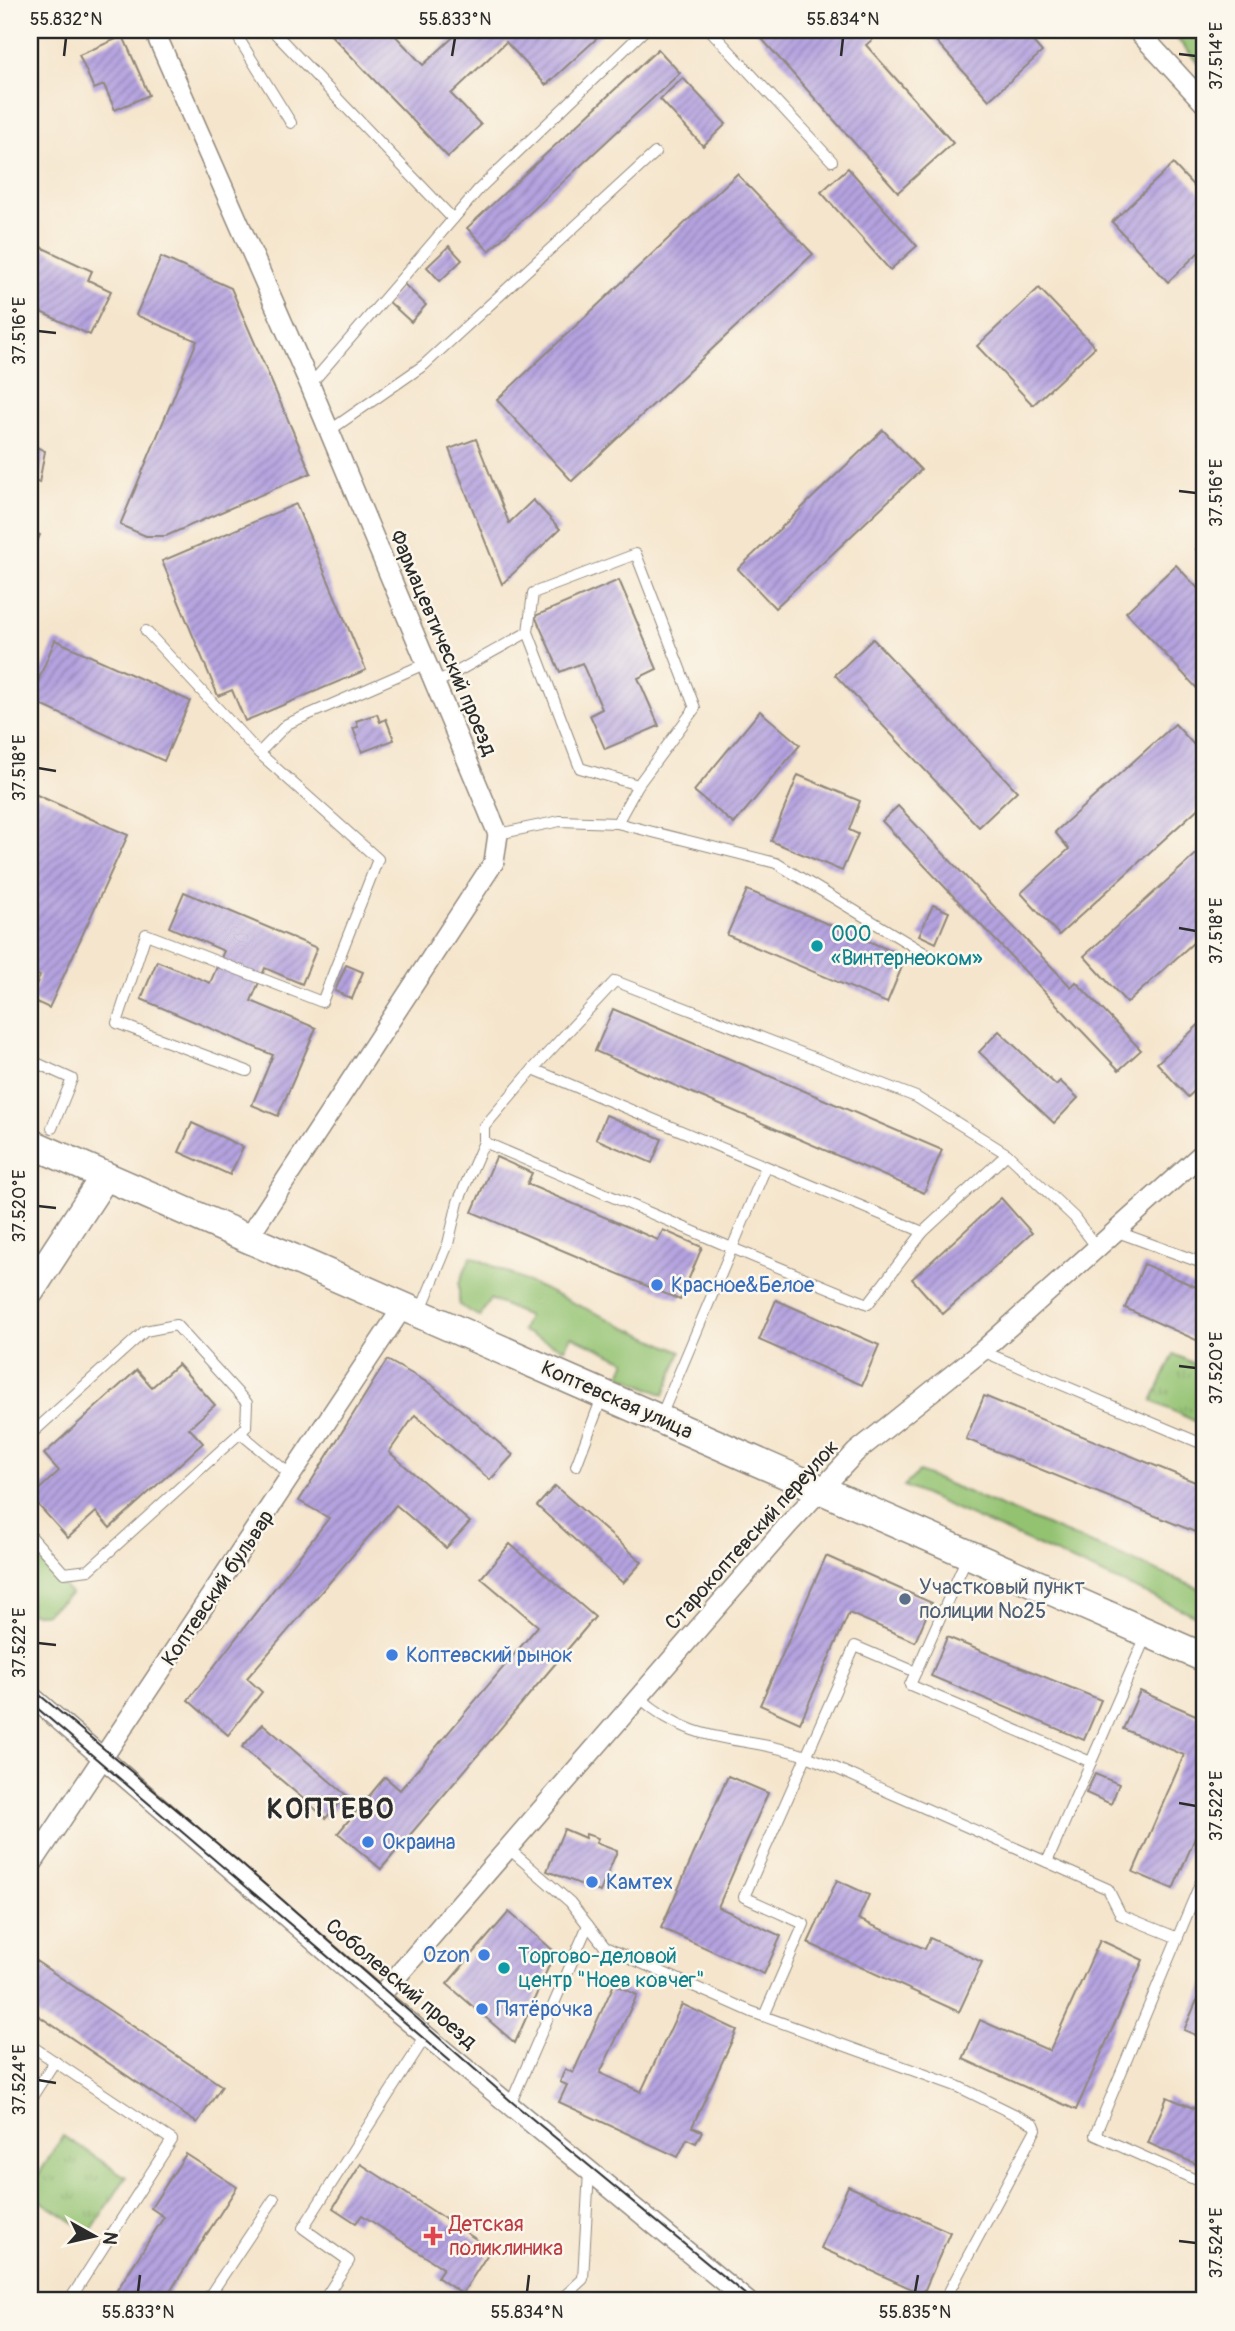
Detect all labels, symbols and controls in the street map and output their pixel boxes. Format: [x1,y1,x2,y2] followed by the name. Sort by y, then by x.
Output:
[30,8,102,31] text: 55.832°N
[419,8,491,31] text: 55.833°N
[806,8,880,31] text: 55.834°N
[1205,22,1228,90] text: 37.514°E
[8,297,31,365] text: 37.516°E
[1205,459,1228,527] text: 37.516°E
[383,526,503,760] street label: Фармацевтический проезд
[8,735,31,801] text: 37.518°E
[1205,898,1228,964] text: 37.518°E
[831,921,983,972] place label: ООО «Винтернеоком»
[809,938,825,954] marker: ООО «Винтернеоком»
[8,1170,31,1242] text: 37.520°E
[671,1272,815,1299] place label: Красное&Белое
[649,1277,665,1293] marker: Красное&Белое
[1205,1332,1228,1404] text: 37.520°E
[537,1354,697,1446] street label: Коптевская улица
[659,1434,845,1636] street label: Старокоптевский переулок
[156,1505,280,1671] street label: Коптевский бульвар
[919,1574,1085,1625] place label: Участковый пункт полиции №25
[897,1591,913,1607] marker: Участковый пункт полиции №25
[8,1608,31,1678] text: 37.522°E
[406,1642,573,1669] place label: Коптевский рынок
[384,1647,400,1663] marker: Коптевский рынок
[1205,1771,1228,1841] text: 37.522°E
[267,1792,395,1827] district label: КОПТЕВО
[382,1829,455,1856] place label: Окраина
[360,1834,376,1850] marker: Окраина
[606,1869,673,1896] place label: Камтех
[584,1874,600,1890] marker: Камтех
[320,1913,483,2056] street label: Соболевский проезд
[423,1942,470,1969] place label: Ozon
[518,1943,704,1994] place label: Торгово-деловой центр "Ноев ковчег"
[476,1947,492,1963] marker: Ozon
[496,1960,512,1976] marker: Торгово-деловой центр "Ноев ковчег"
[496,1996,593,2023] place label: Пятёрочка
[474,2001,490,2017] marker: Пятёрочка
[8,2044,31,2116] text: 37.524°E
[60,2202,130,2272] north arrow
[1205,2207,1228,2279] text: 37.524°E
[448,2211,563,2262] place label: Детская поликлиника
[423,2226,443,2246] marker: Детская поликлиника
[97,2230,123,2246] text: N
[102,2301,174,2324] text: 55.833°N
[490,2301,564,2324] text: 55.834°N
[879,2301,951,2324] text: 55.835°N

